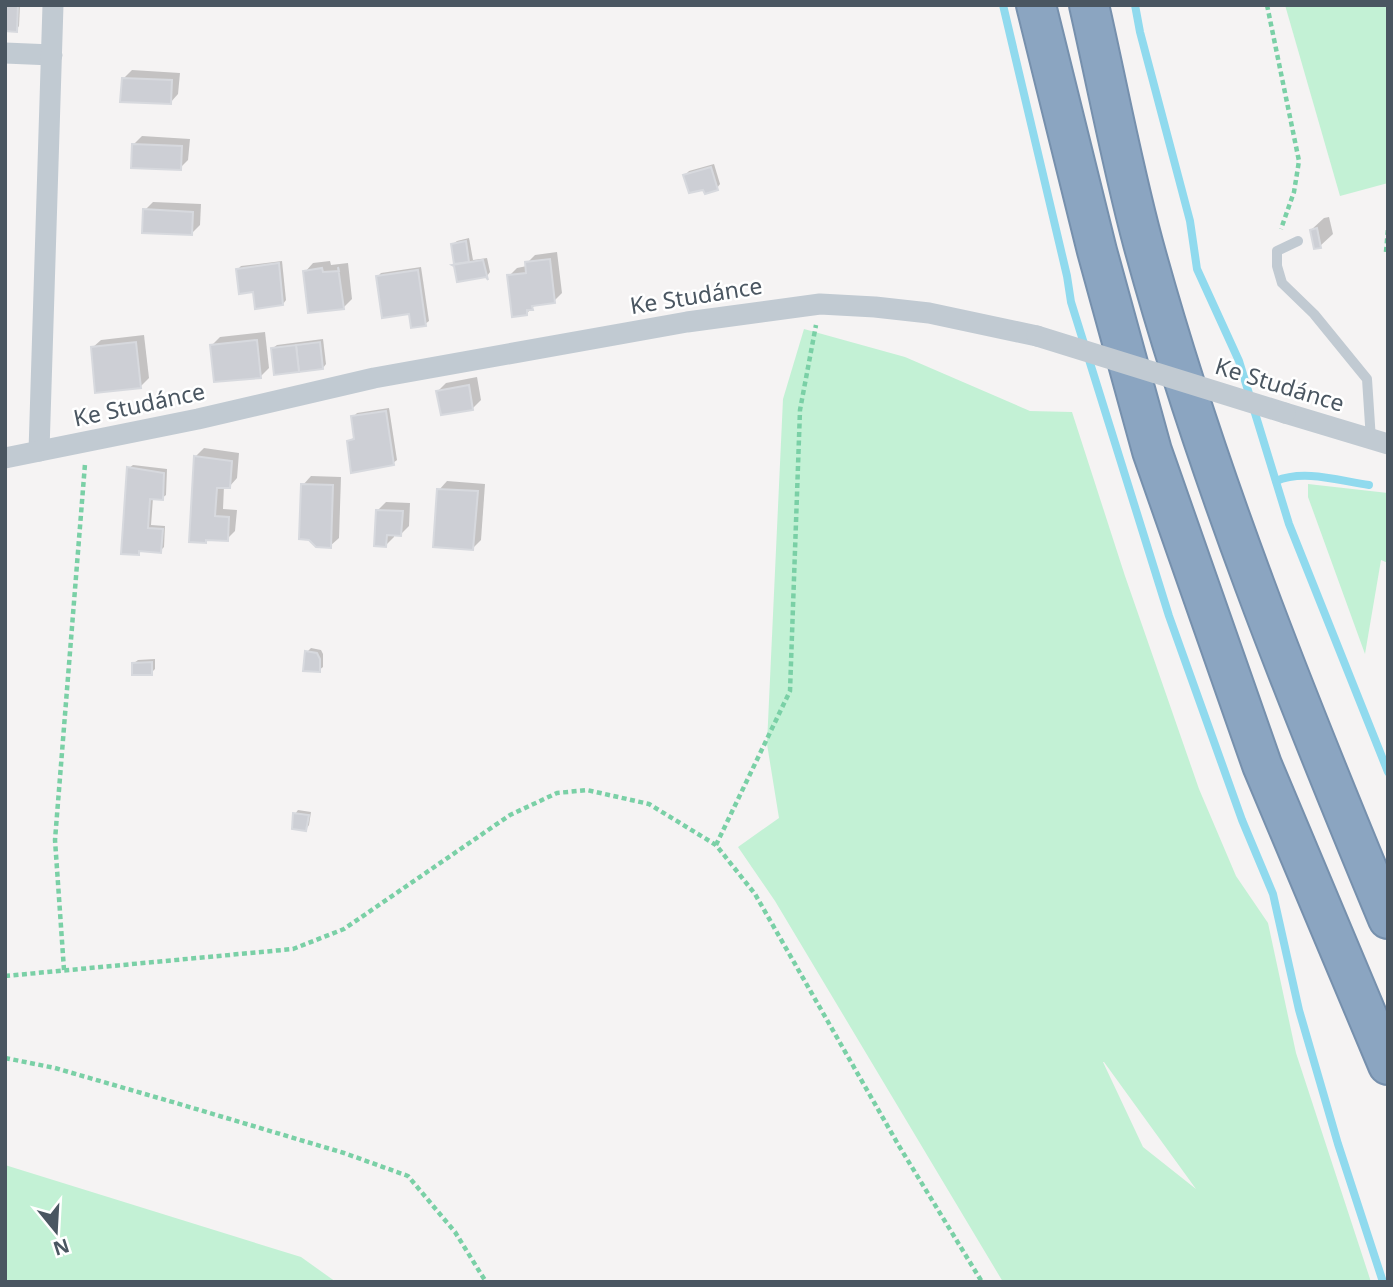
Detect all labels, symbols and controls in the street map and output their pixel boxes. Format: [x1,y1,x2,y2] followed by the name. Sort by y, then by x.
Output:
[628,269,764,321] street label: Ke Studánce
[1211,349,1349,419] street label: Ke Studánce
[70,374,208,434] street label: Ke Studánce
[21,1196,91,1266] north arrow
[50,1232,73,1262] text: N

